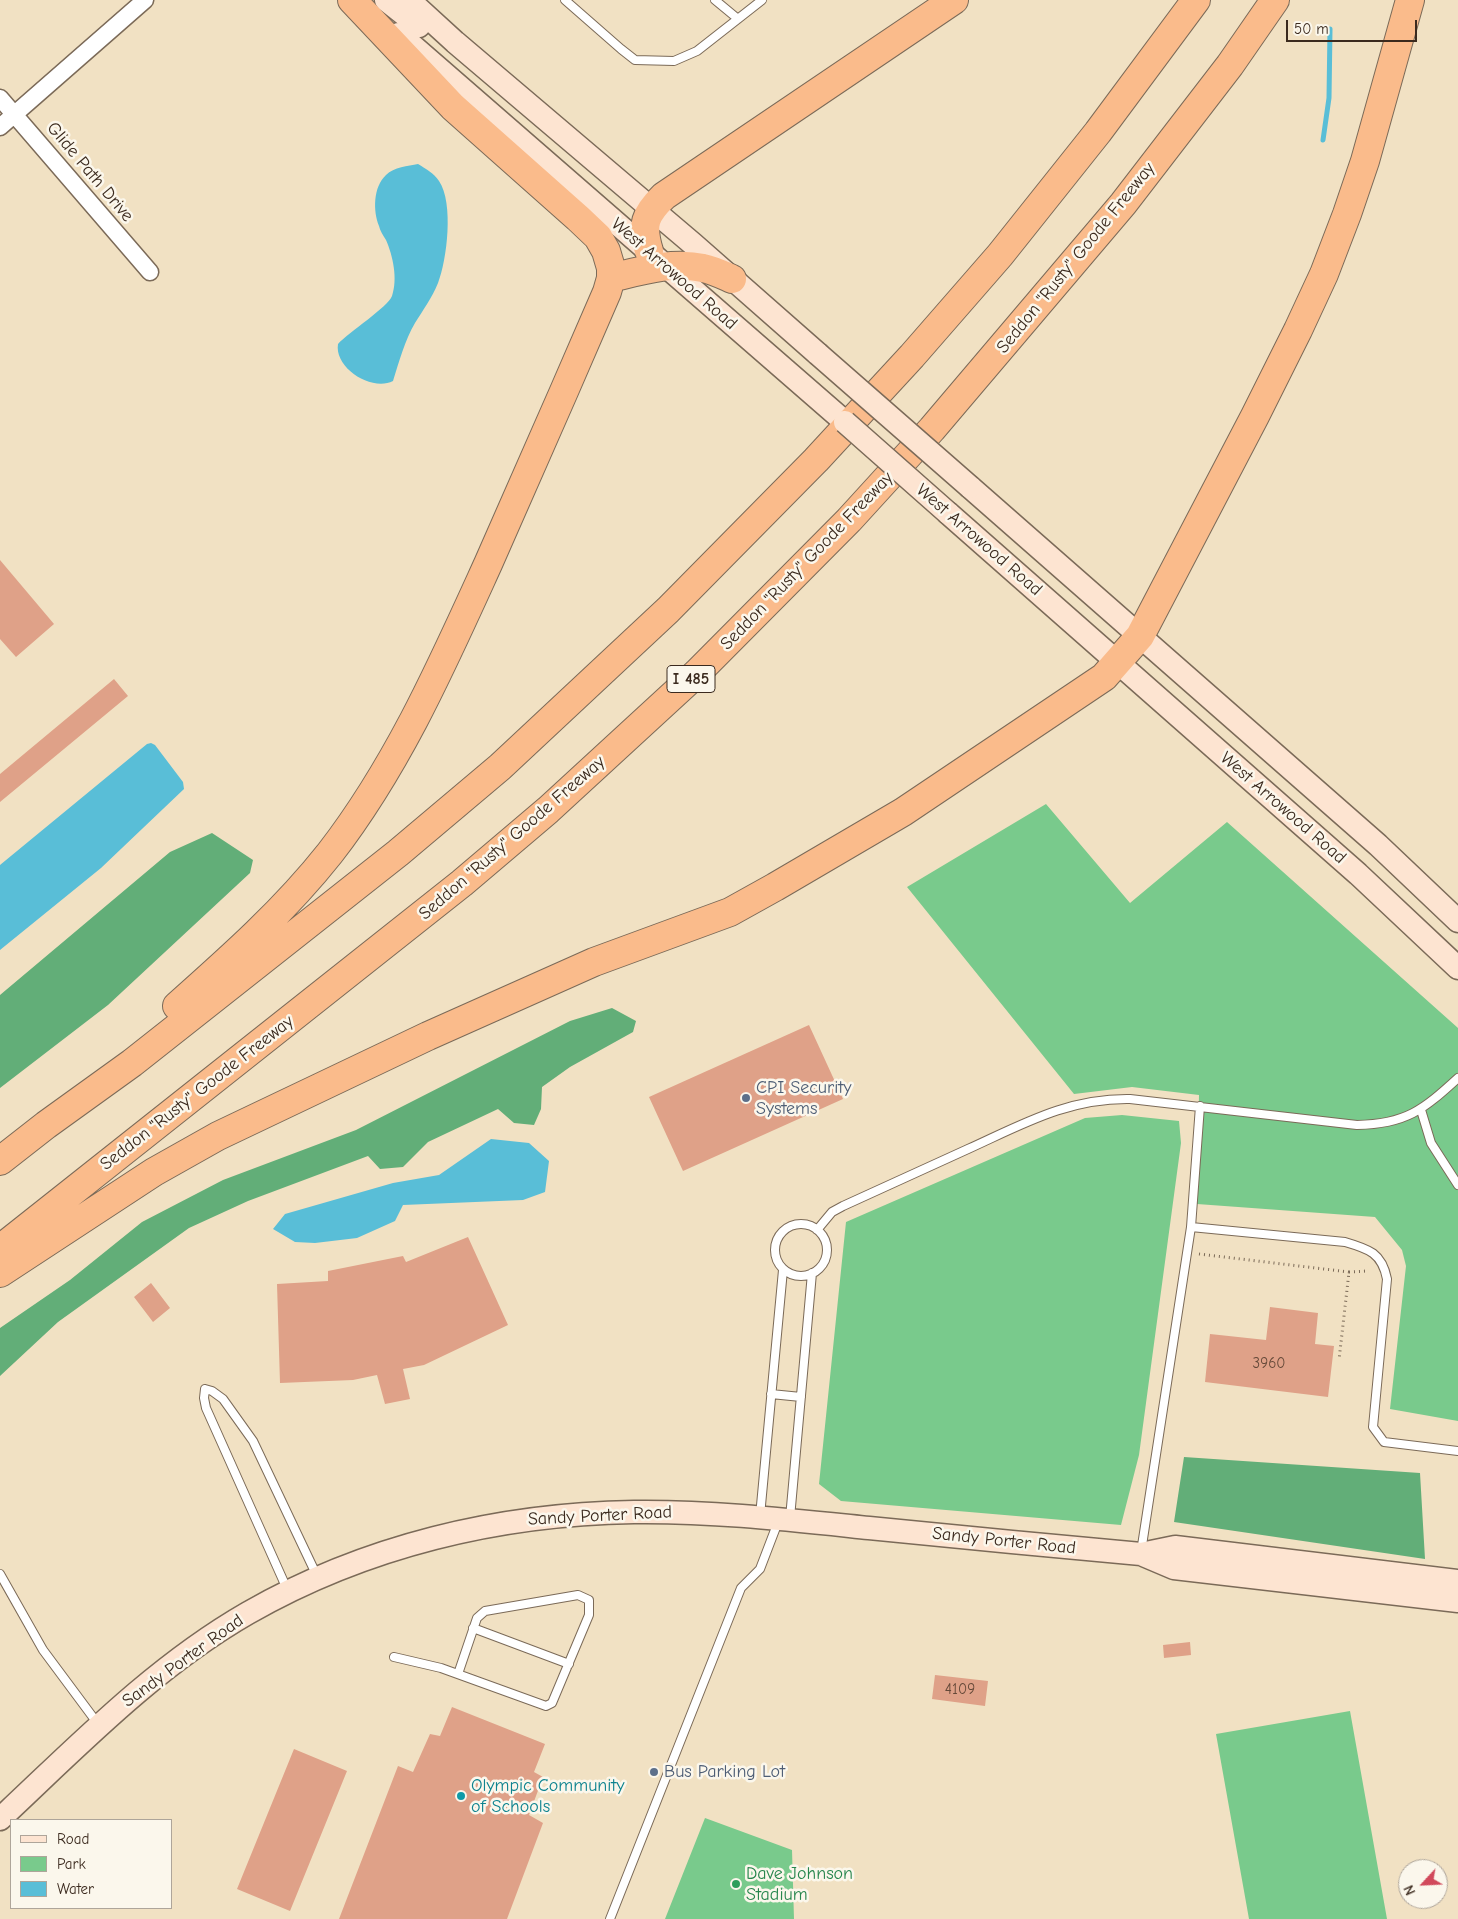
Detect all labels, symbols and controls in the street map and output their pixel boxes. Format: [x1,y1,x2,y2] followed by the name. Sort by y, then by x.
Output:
[1288,10,1419,42] scale bar
[1294,20,1329,38] text: 50 m
[42,118,138,226] street label: Glide Path Drive
[992,158,1160,358] street label: Seddon "Rusty" Goode Freeway
[607,213,741,335] street label: West Arrowood Road
[716,467,898,655] street label: Seddon "Rusty" Goode Freeway
[912,479,1046,601] street label: West Arrowood Road
[667,666,715,692] road number: I 485
[1216,747,1350,869] street label: West Arrowood Road
[415,751,609,925] street label: Seddon "Rusty" Goode Freeway
[96,1011,298,1175] street label: Seddon "Rusty" Goode Freeway
[756,1077,851,1120] place label: CPI Security Systems
[740,1092,752,1104] marker: CPI Security Systems
[1253,1355,1285,1373] house number: 3960
[527,1501,673,1531] street label: Sandy Porter Road
[931,1523,1077,1559] street label: Sandy Porter Road
[118,1610,248,1712] street label: Sandy Porter Road
[945,1681,975,1699] house number: 4109
[664,1761,785,1783] place label: Bus Parking Lot
[648,1766,660,1778] marker: Bus Parking Lot
[471,1775,625,1818] place label: Olympic Community of Schools
[455,1790,467,1802] marker: Olympic Community of Schools
[10,1819,172,1909] legend
[57,1830,89,1848] text: Road
[57,1855,86,1873] text: Park
[1398,1859,1448,1909] north arrow
[746,1863,853,1906] place label: Dave Johnson Stadium
[730,1878,742,1890] marker: Dave Johnson Stadium
[57,1880,94,1898] text: Water
[1400,1882,1419,1898] text: N

